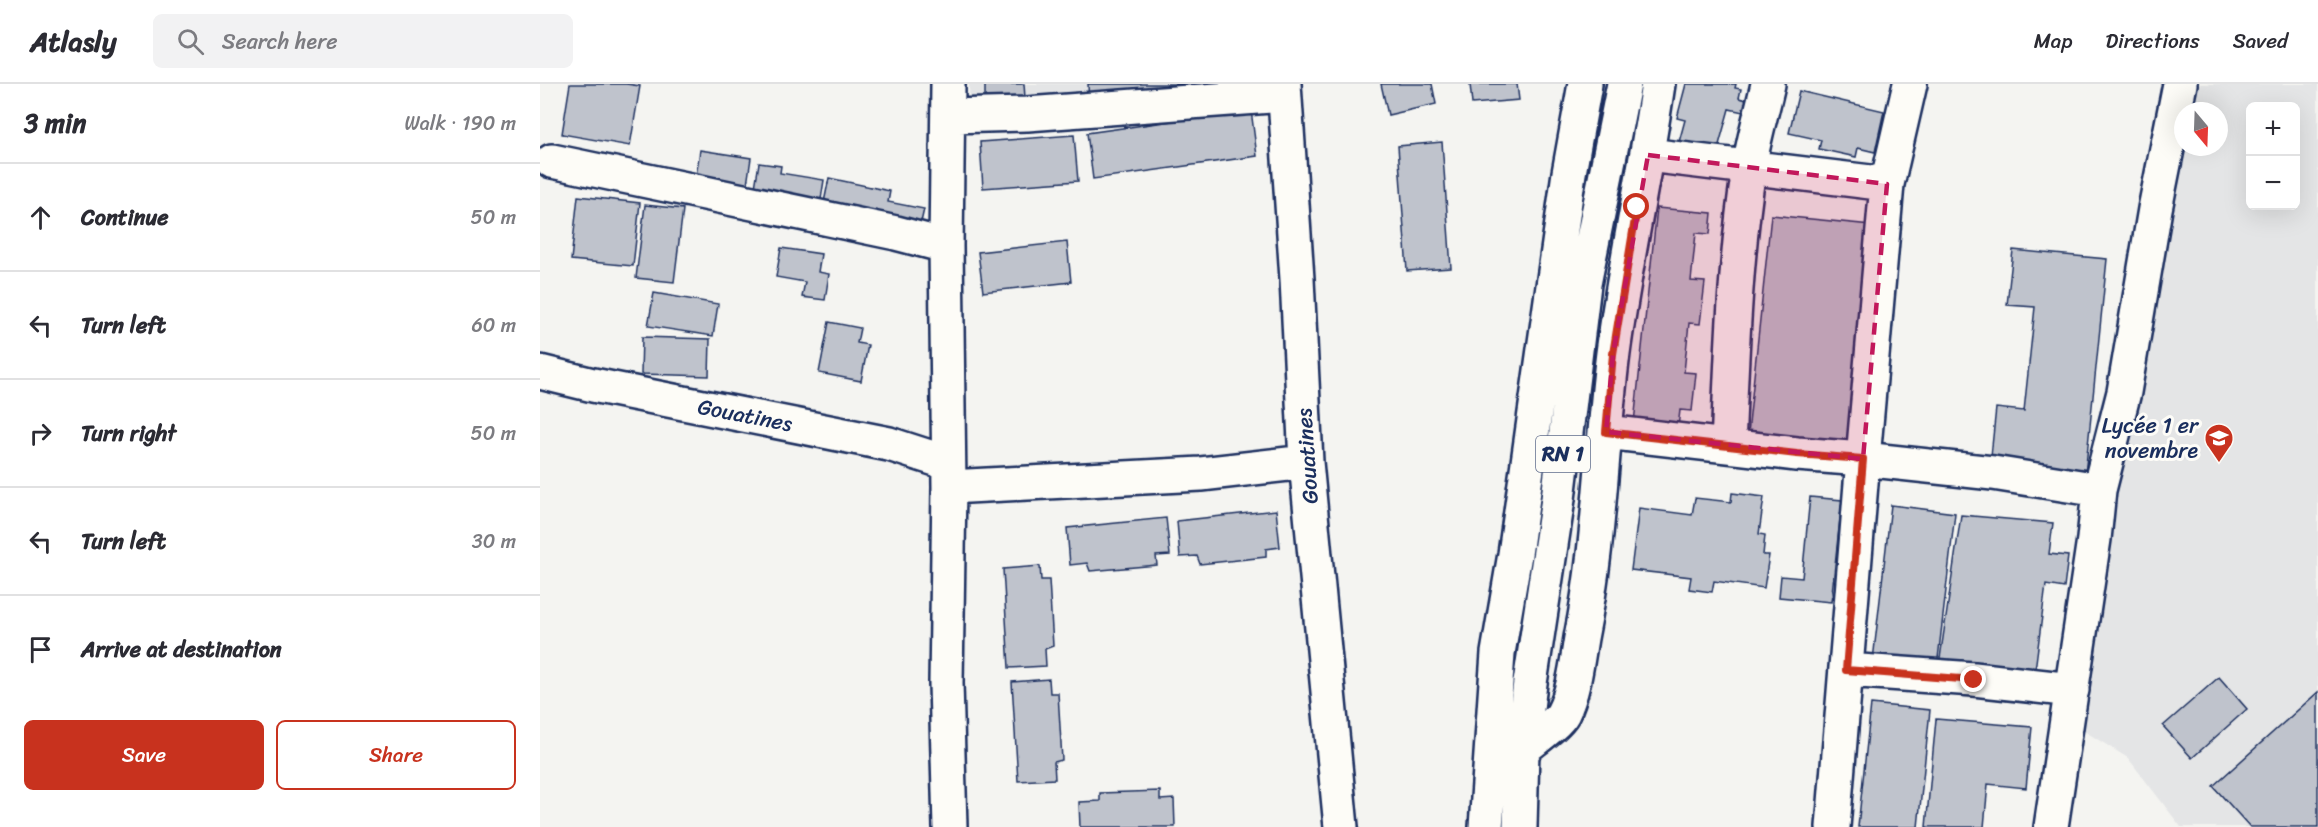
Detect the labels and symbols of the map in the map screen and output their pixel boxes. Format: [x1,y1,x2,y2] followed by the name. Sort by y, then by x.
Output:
[2174,102,2228,156] north arrow
[1623,193,1649,219] route start
[694,387,796,443] street label: Gouatines
[2102,406,2200,470] place label: Lycée 1 er novembre
[1284,407,1330,505] street label: Gouatines
[2203,422,2235,464] school or university icon: Lycée 1 er novembre
[1536,436,1590,472] road number: RN 1
[1960,666,1986,692] route end

